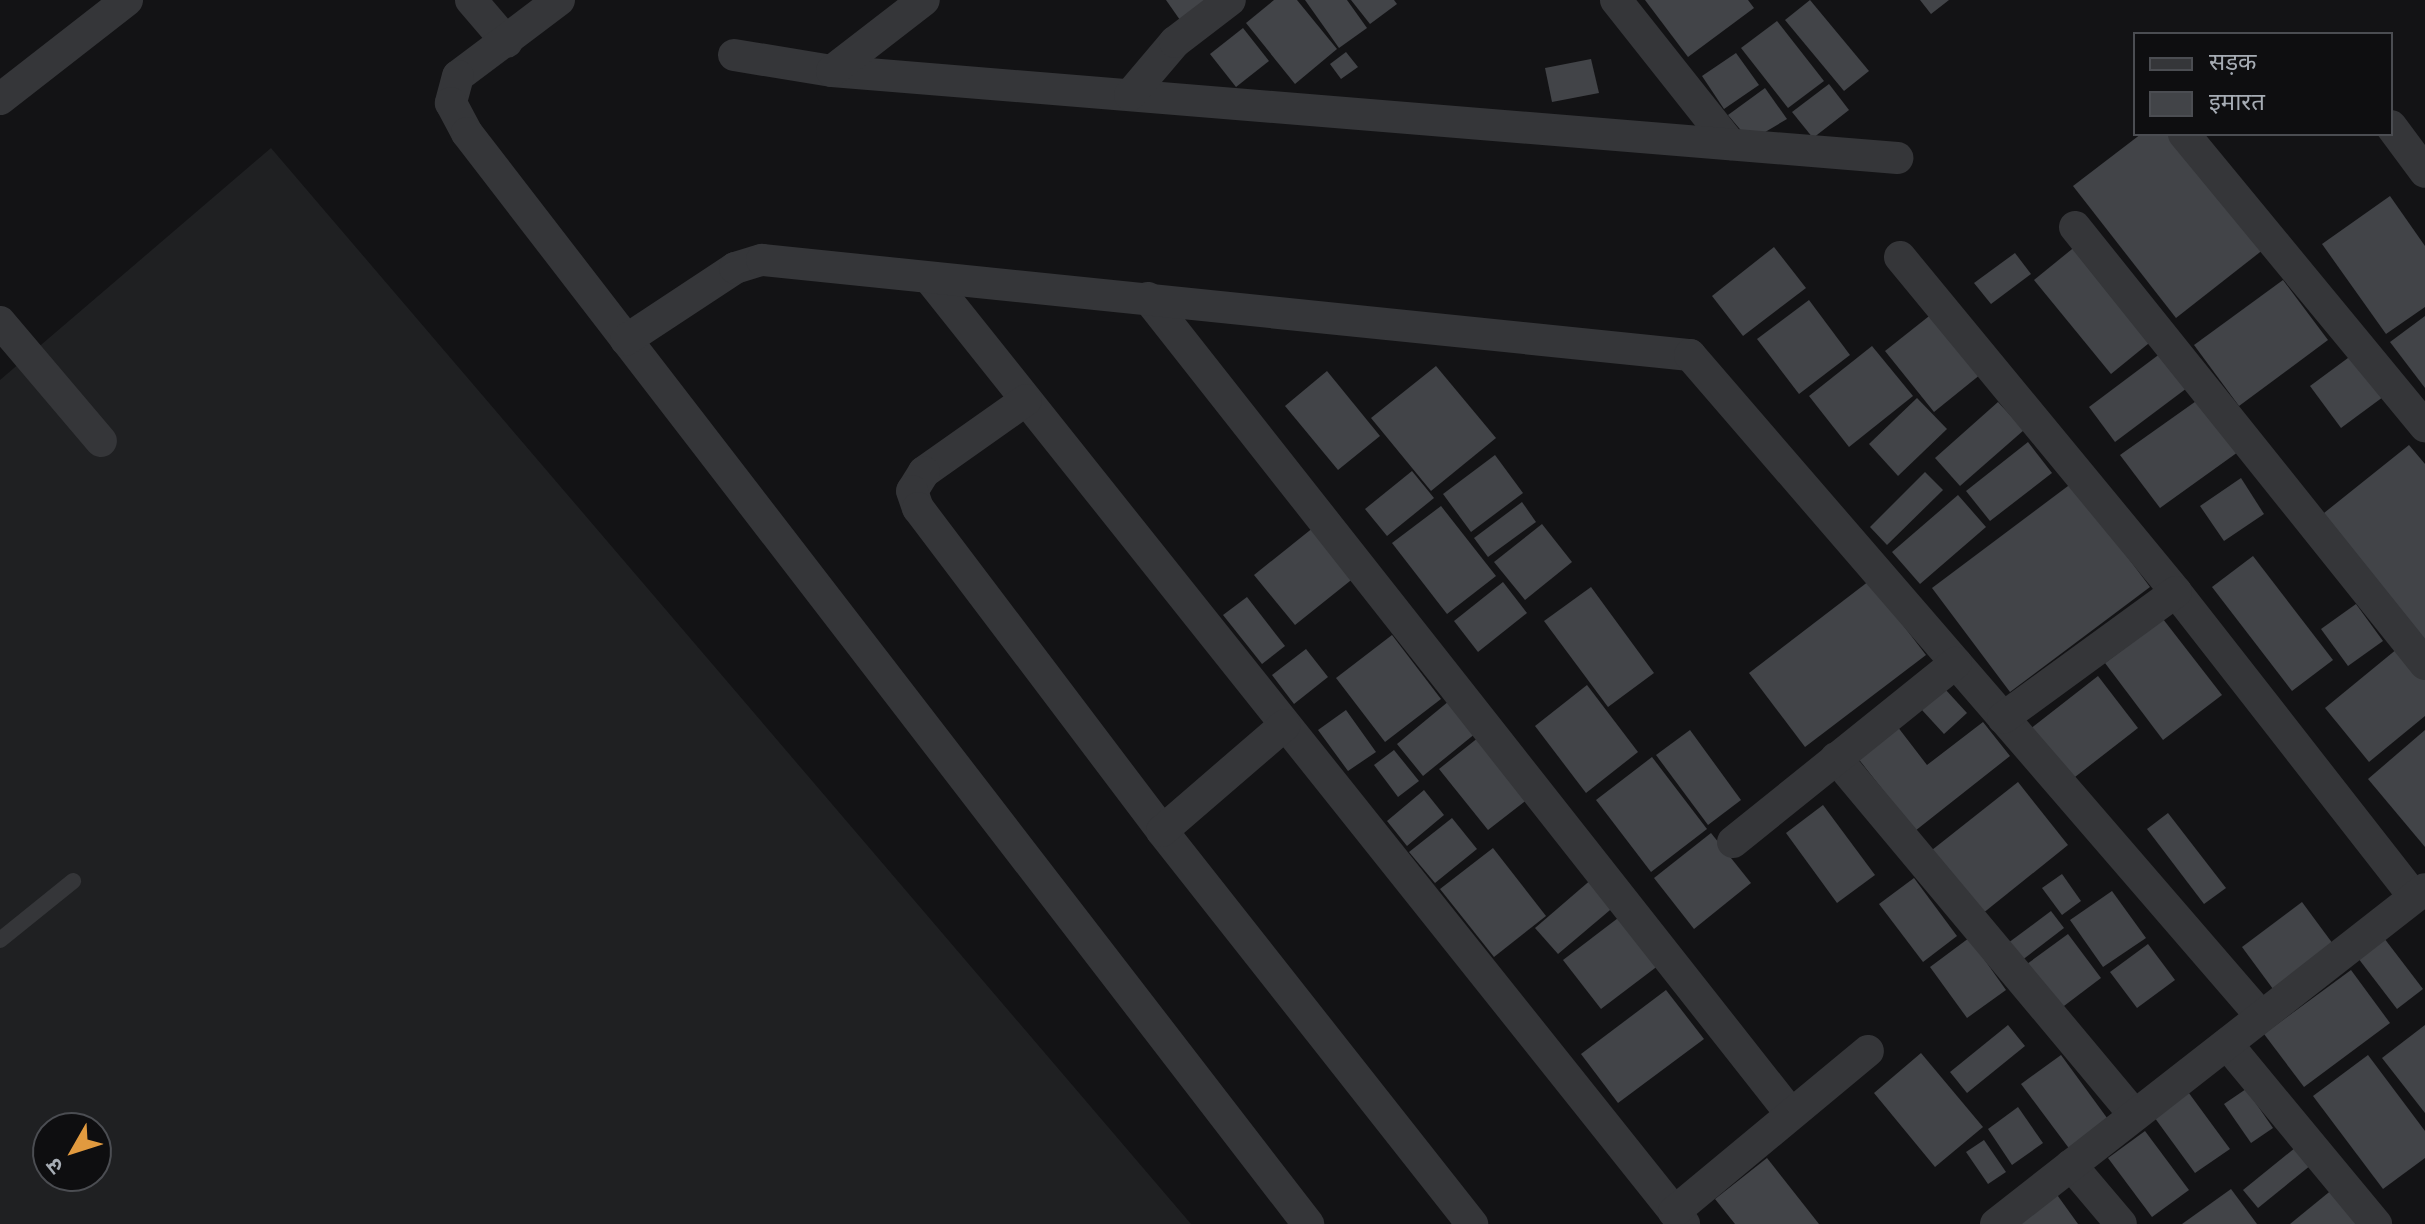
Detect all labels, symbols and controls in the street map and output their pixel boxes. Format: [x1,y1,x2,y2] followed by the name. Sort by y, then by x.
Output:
[2133,32,2393,136] legend
[2209,48,2257,76] text: सड़क
[2209,88,2265,116] text: इमारत
[32,1112,112,1192] north arrow
[41,1153,68,1179] text: उ

